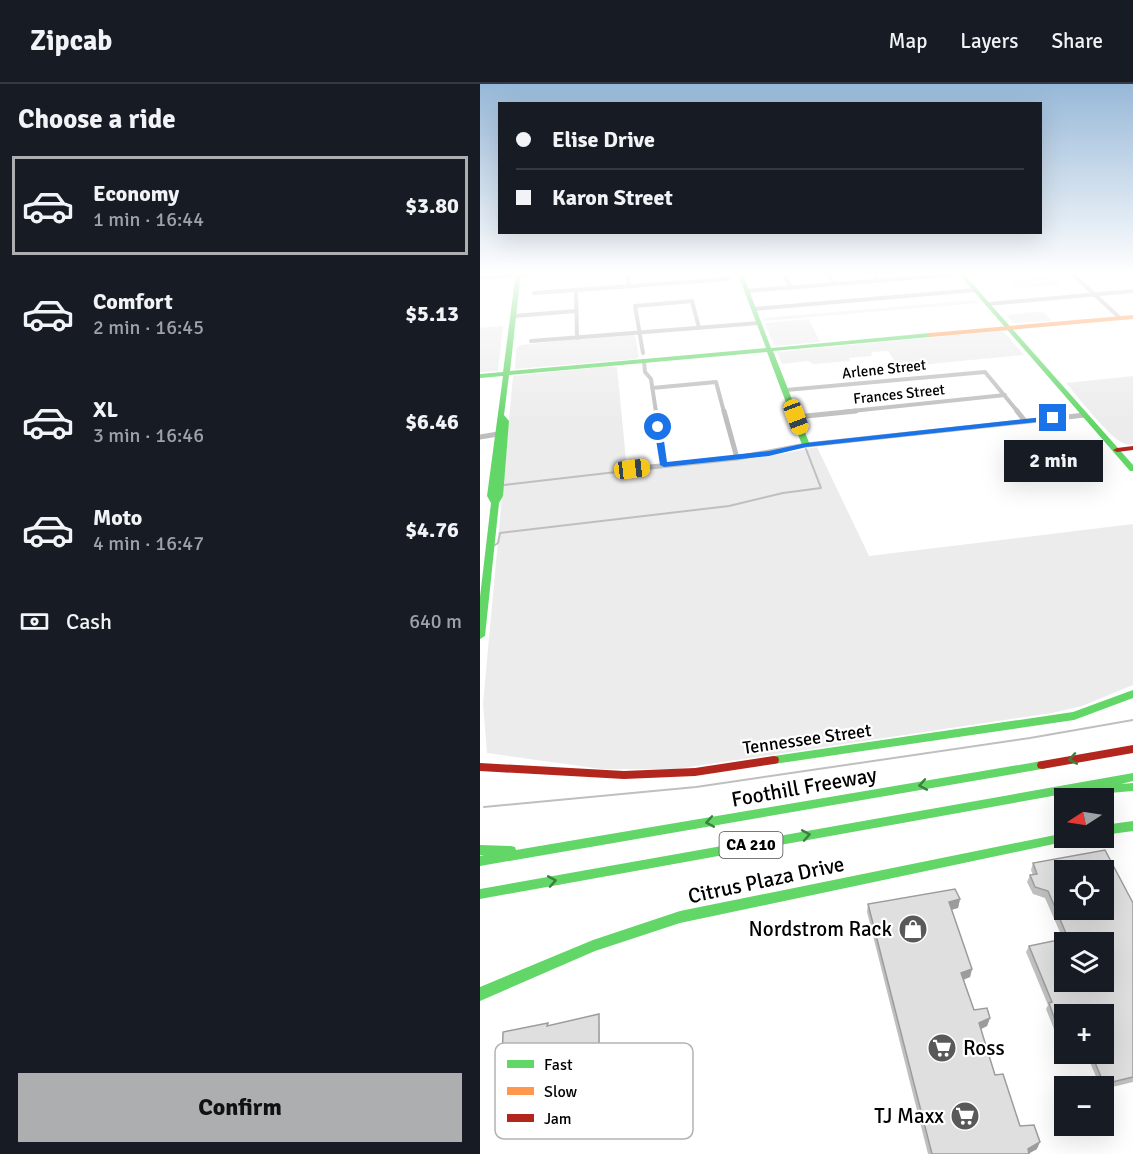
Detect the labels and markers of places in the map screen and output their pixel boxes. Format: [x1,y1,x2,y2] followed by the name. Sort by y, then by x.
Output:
[897,913,929,945] shop icon: Nordstrom Rack
[749,916,892,942] place label: Nordstrom Rack
[926,1032,958,1064] supermarket icon: Ross
[963,1035,1005,1061] place label: Ross
[949,1100,981,1132] supermarket icon: TJ Maxx
[874,1103,944,1129] place label: TJ Maxx

